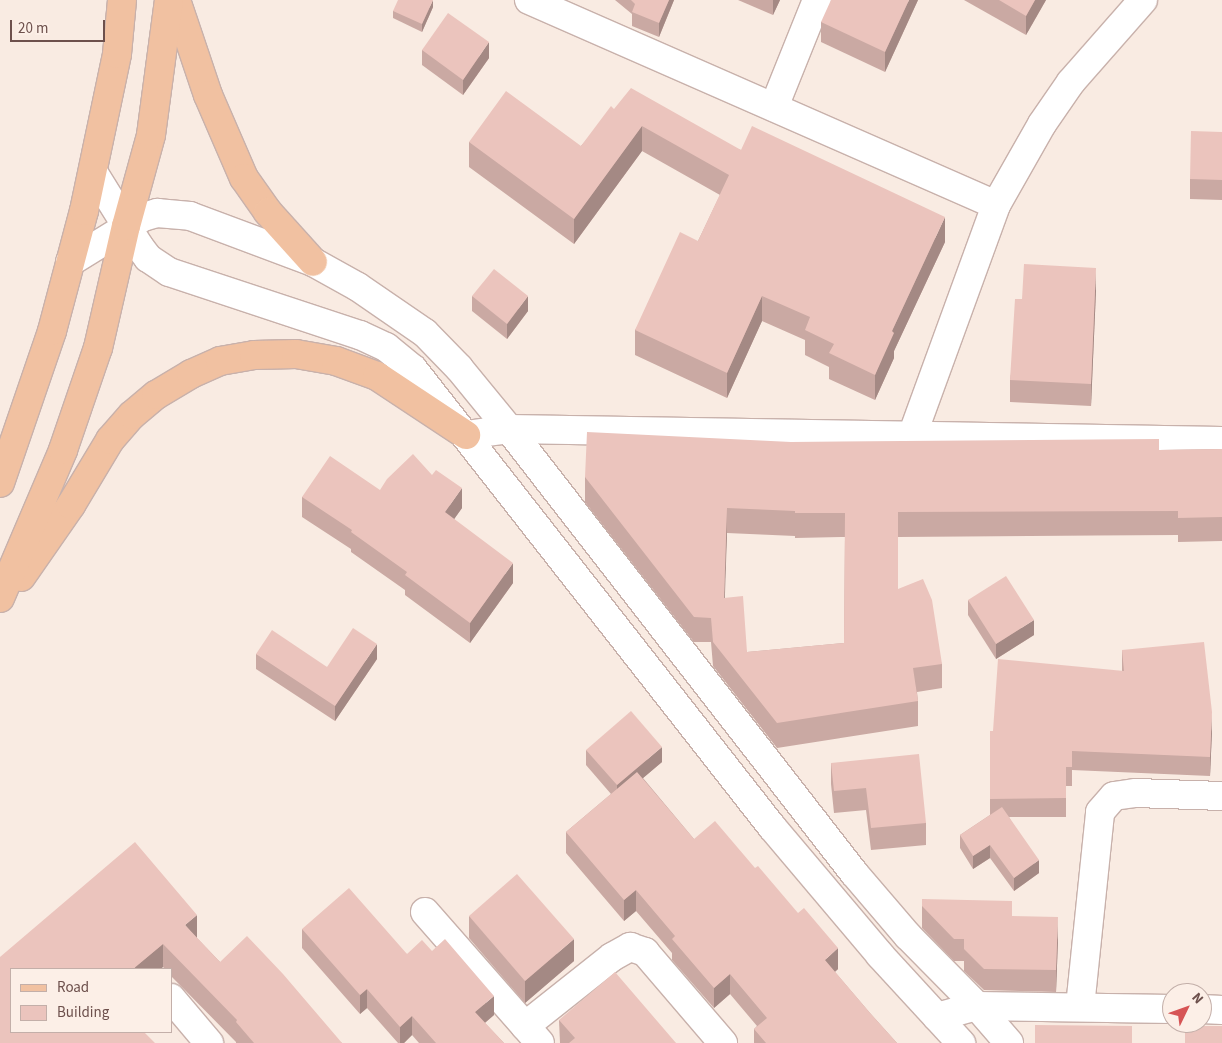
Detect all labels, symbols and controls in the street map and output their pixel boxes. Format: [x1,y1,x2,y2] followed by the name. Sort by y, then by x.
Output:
[12,10,108,42] scale bar
[18,18,48,39] text: 20 m
[10,968,172,1033] legend
[57,977,89,998] text: Road
[1162,983,1212,1033] north arrow
[1187,988,1208,1009] text: N
[57,1002,109,1023] text: Building

